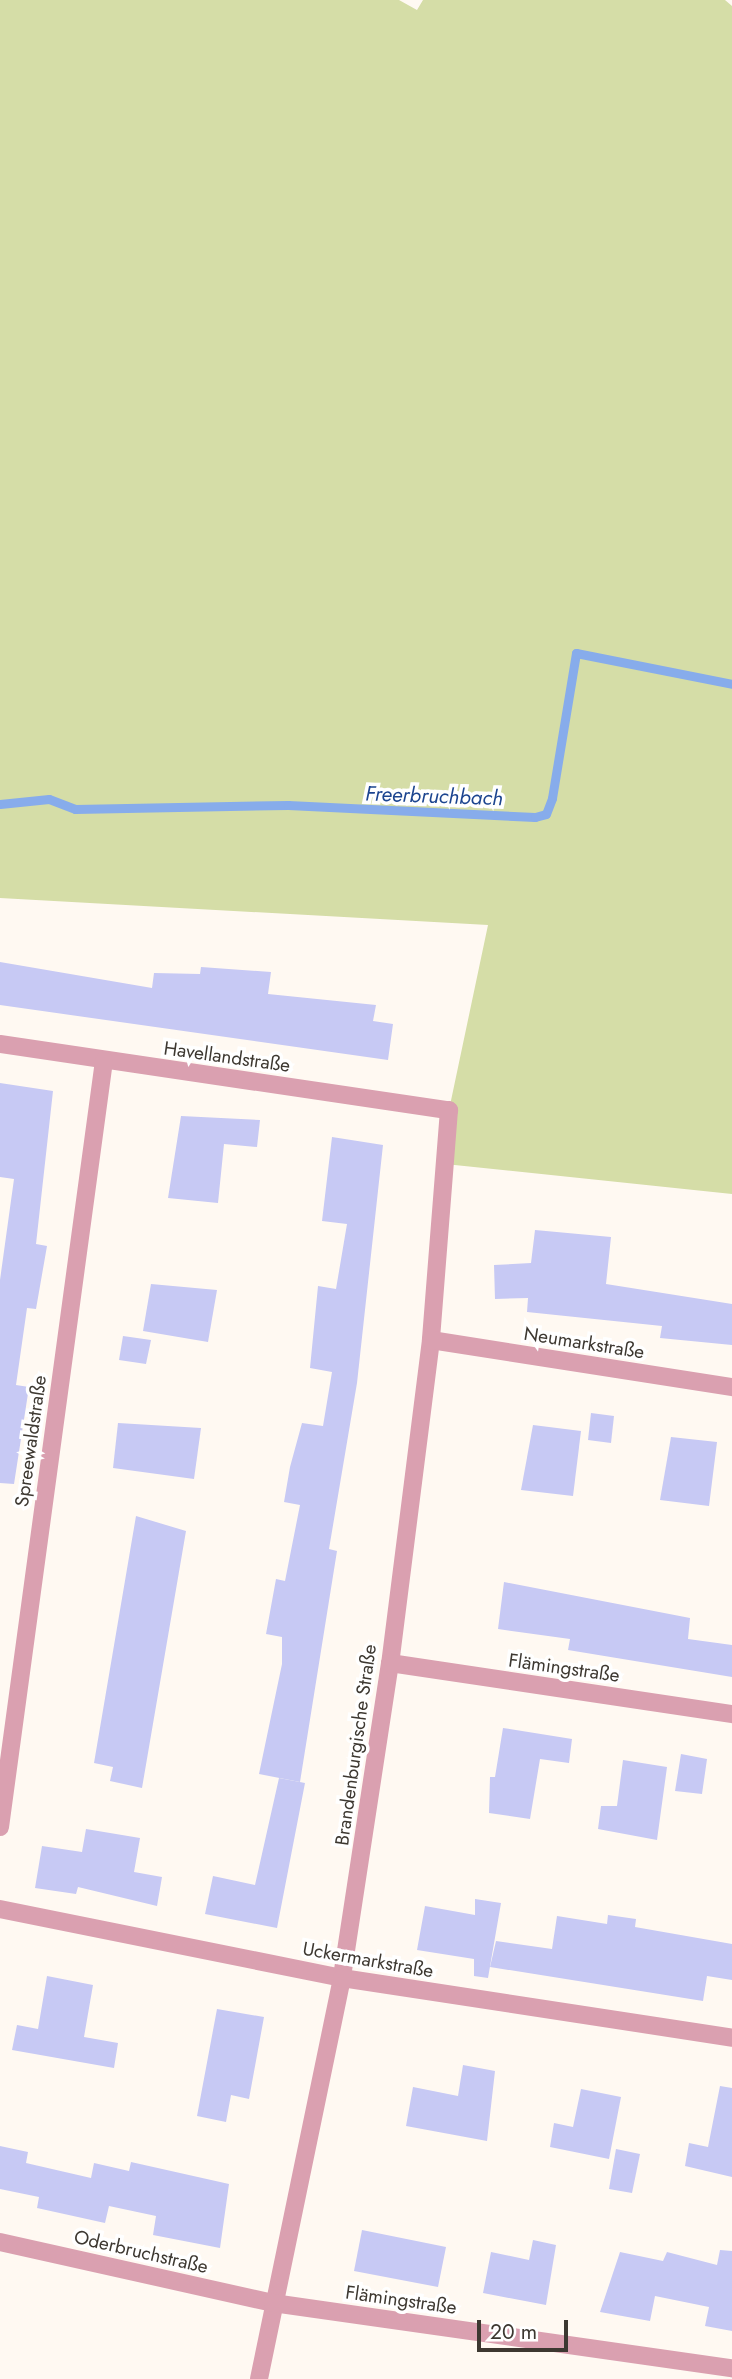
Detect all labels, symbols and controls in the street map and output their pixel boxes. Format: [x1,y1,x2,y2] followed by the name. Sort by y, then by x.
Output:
[365,781,503,811] water label: Freerbruchbach
[162,1037,292,1077] street label: Havellandstraße
[522,1322,646,1364] street label: Neumarkstraße
[10,1374,52,1508] street label: Spreewaldstraße
[331,1643,381,1847] street label: Brandenburgische Straße
[507,1649,621,1687] street label: Flämingstraße
[301,1937,435,1983] street label: Uckermarkstraße
[72,2225,210,2279] street label: Oderbruchstraße
[344,2281,458,2319] street label: Flämingstraße
[480,2306,571,2350] scale bar
[490,2317,537,2347] text: 20 m

